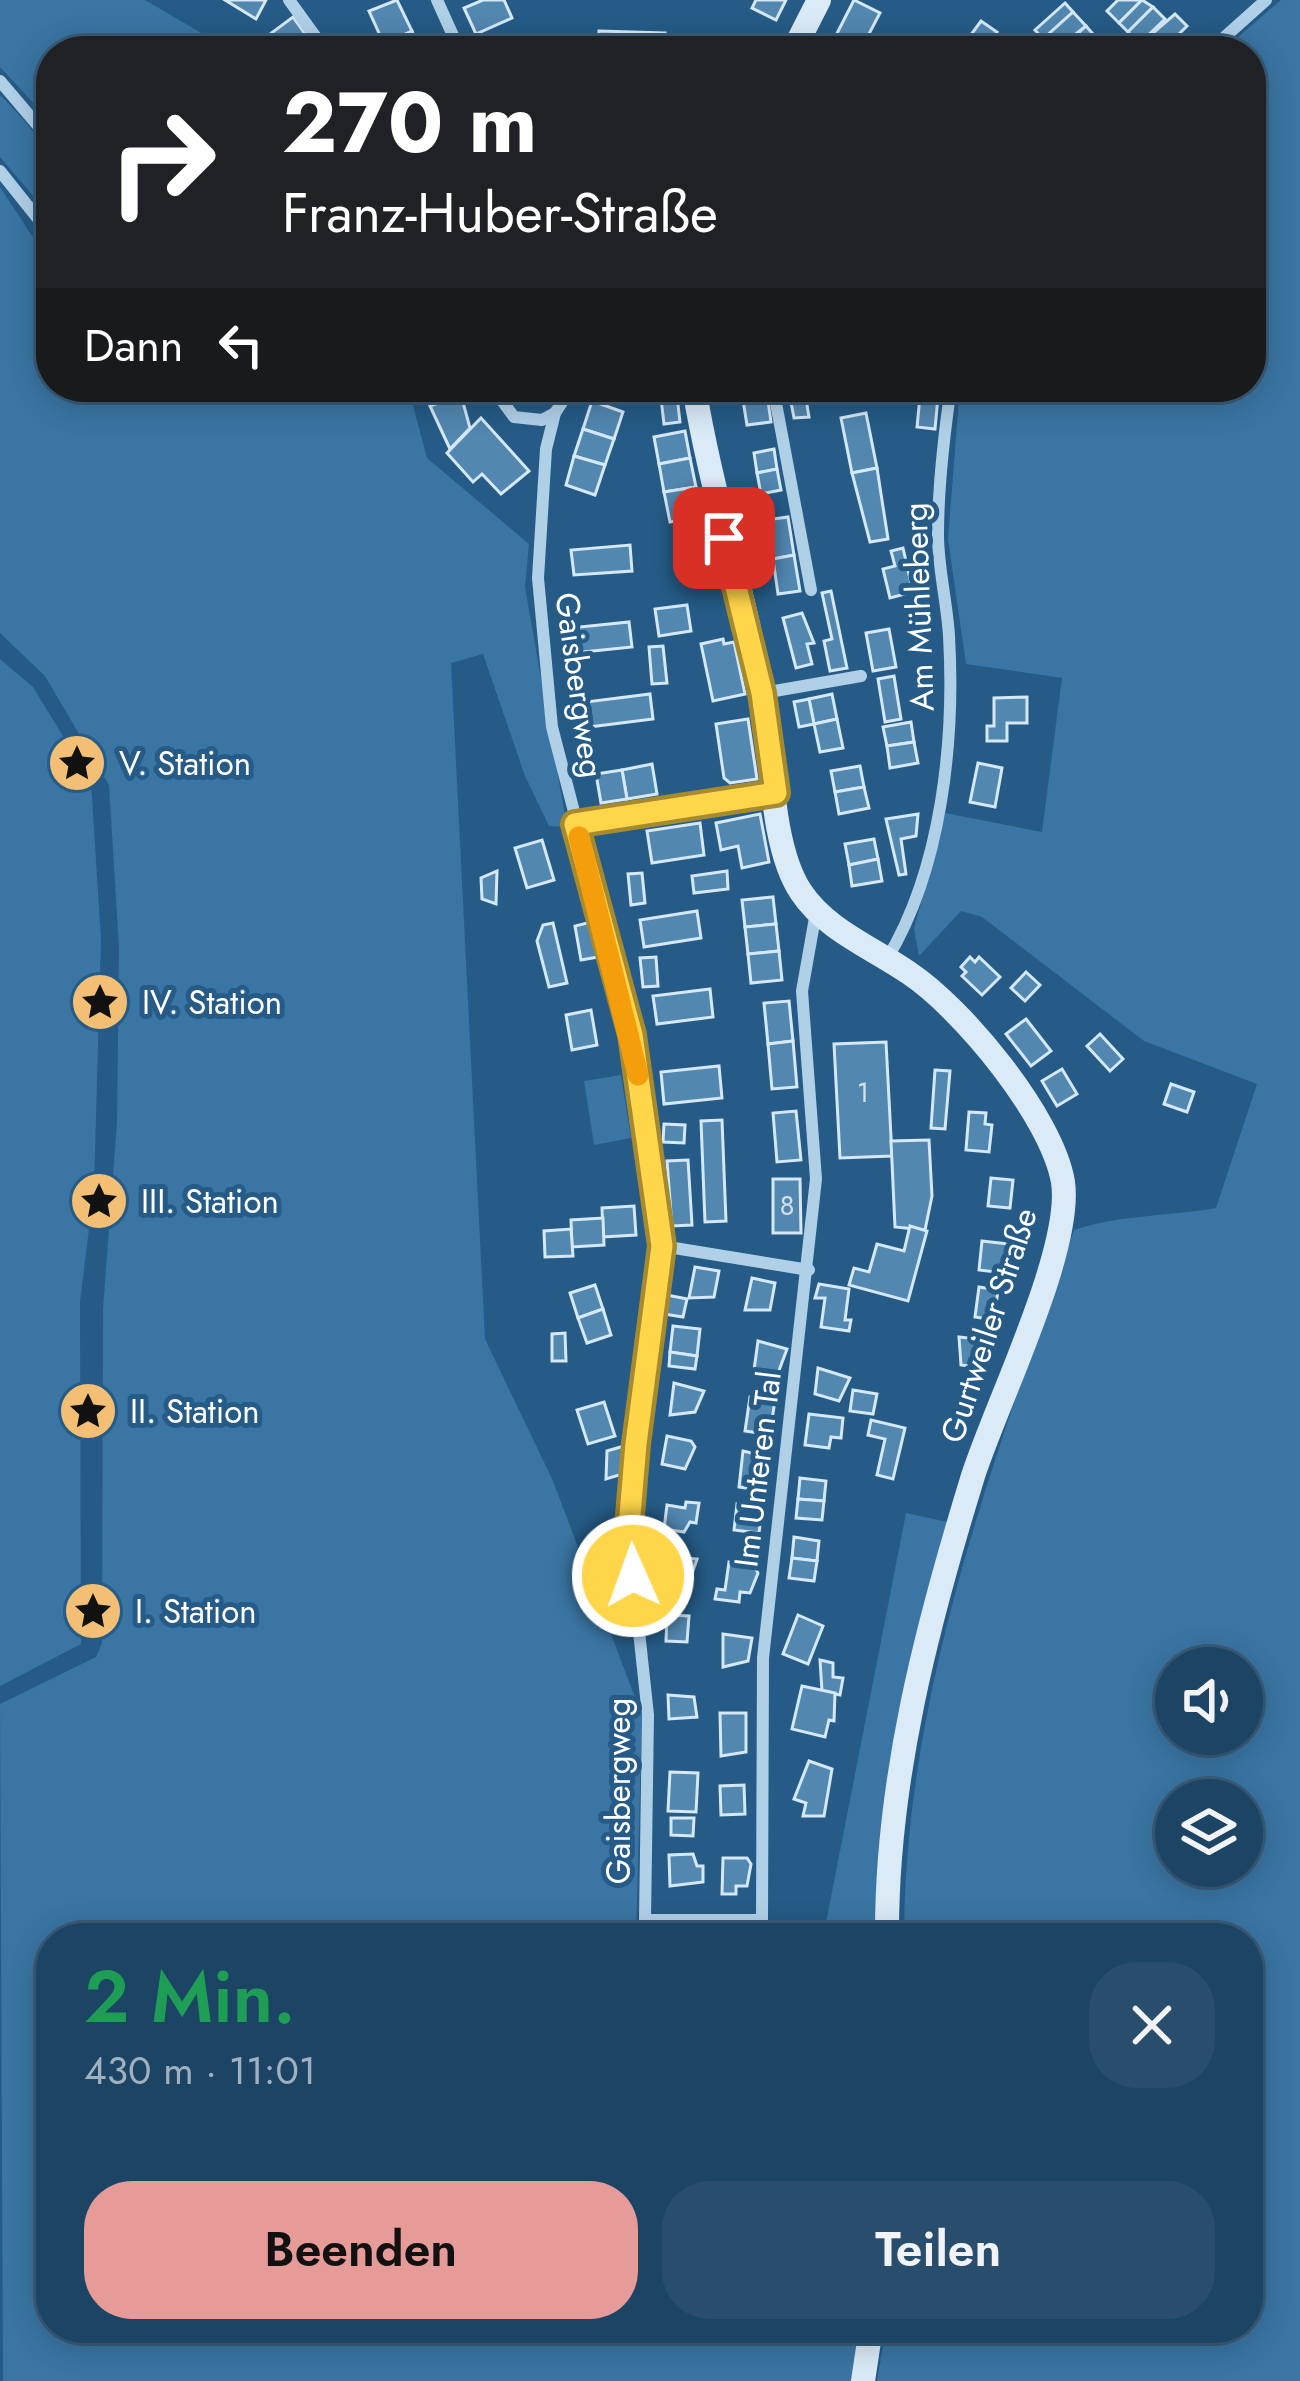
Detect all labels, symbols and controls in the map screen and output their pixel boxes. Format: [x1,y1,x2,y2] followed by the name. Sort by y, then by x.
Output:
[282,62,537,184] text: 270 m
[84,84,240,240] icon: right
[282,174,718,252] text: Franz-Huber-Straße
[208,312,274,378] icon: left
[84,313,184,378] text: Dann
[673,487,775,589] pin
[891,502,946,712] street label: Am Mühleberg
[691,505,757,571] icon: arrive
[543,589,616,781] street label: Gaisbergweg
[46,732,108,794] place icon: V. Station
[119,740,251,787] place label: V. Station
[69,971,131,1033] place icon: IV. Station
[142,979,282,1026] place label: IV. Station
[857,1073,869,1112] house number: 1
[68,1170,130,1232] place icon: III. Station
[141,1178,279,1225] place label: III. Station
[780,1186,794,1225] house number: 8
[928,1202,1049,1449] street label: Gurtweiler Straße
[722,1368,793,1570] street label: Im Unteren Tal
[57,1380,119,1442] place icon: II. Station
[130,1388,260,1435] place label: II. Station
[570,1513,696,1639] position arrow
[62,1580,124,1642] place icon: I. Station
[135,1588,257,1635] place label: I. Station
[1155,1647,1263,1887] map controls
[1155,1647,1263,1755] button: sound
[595,1698,642,1884] street label: Gaisbergweg
[1155,1779,1263,1887] button: layers
[84,1945,296,2049] text: 2 Min.
[1089,1962,1215,2088] button: close
[84,2042,316,2099] text: 430 m · 11:01
[84,2181,638,2319] button: Beenden
[662,2181,1215,2319] button: Teilen

